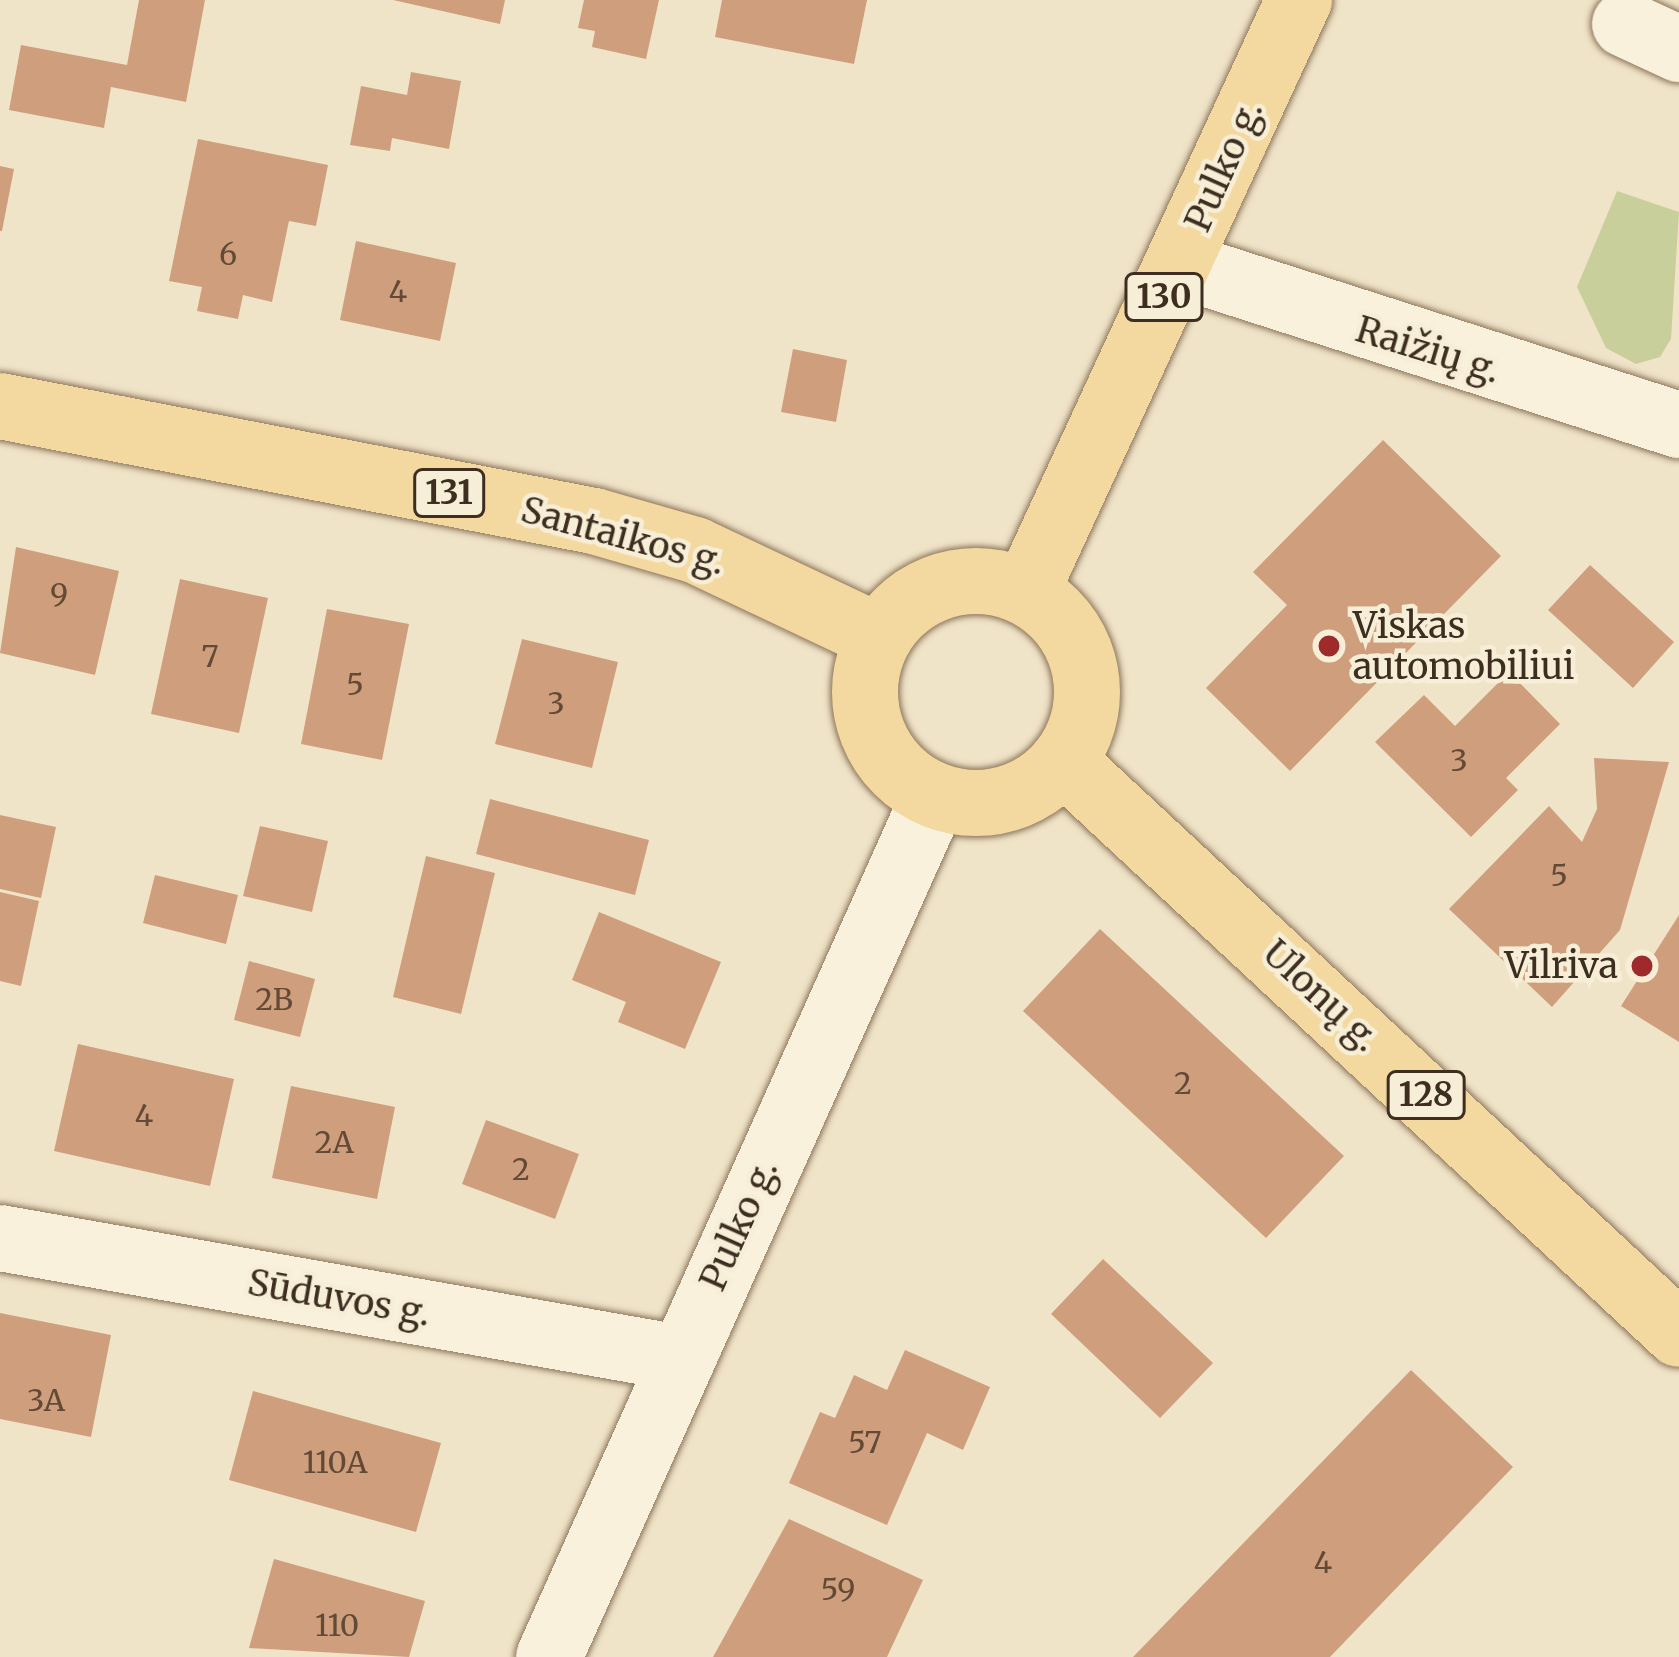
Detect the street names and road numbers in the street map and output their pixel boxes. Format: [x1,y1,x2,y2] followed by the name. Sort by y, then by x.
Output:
[1176,94,1272,238] street label: Pulko g.
[1122,270,1206,324] road number: 130
[1351,308,1505,392] street label: Raižių g.
[413,466,485,520] road number: 131
[516,488,730,584] street label: Santaikos g.
[1254,931,1388,1061] street label: Ulonų g.
[1384,1068,1468,1122] road number: 128
[691,1153,787,1297] street label: Pulko g.
[244,1261,434,1335] street label: Sūduvos g.

